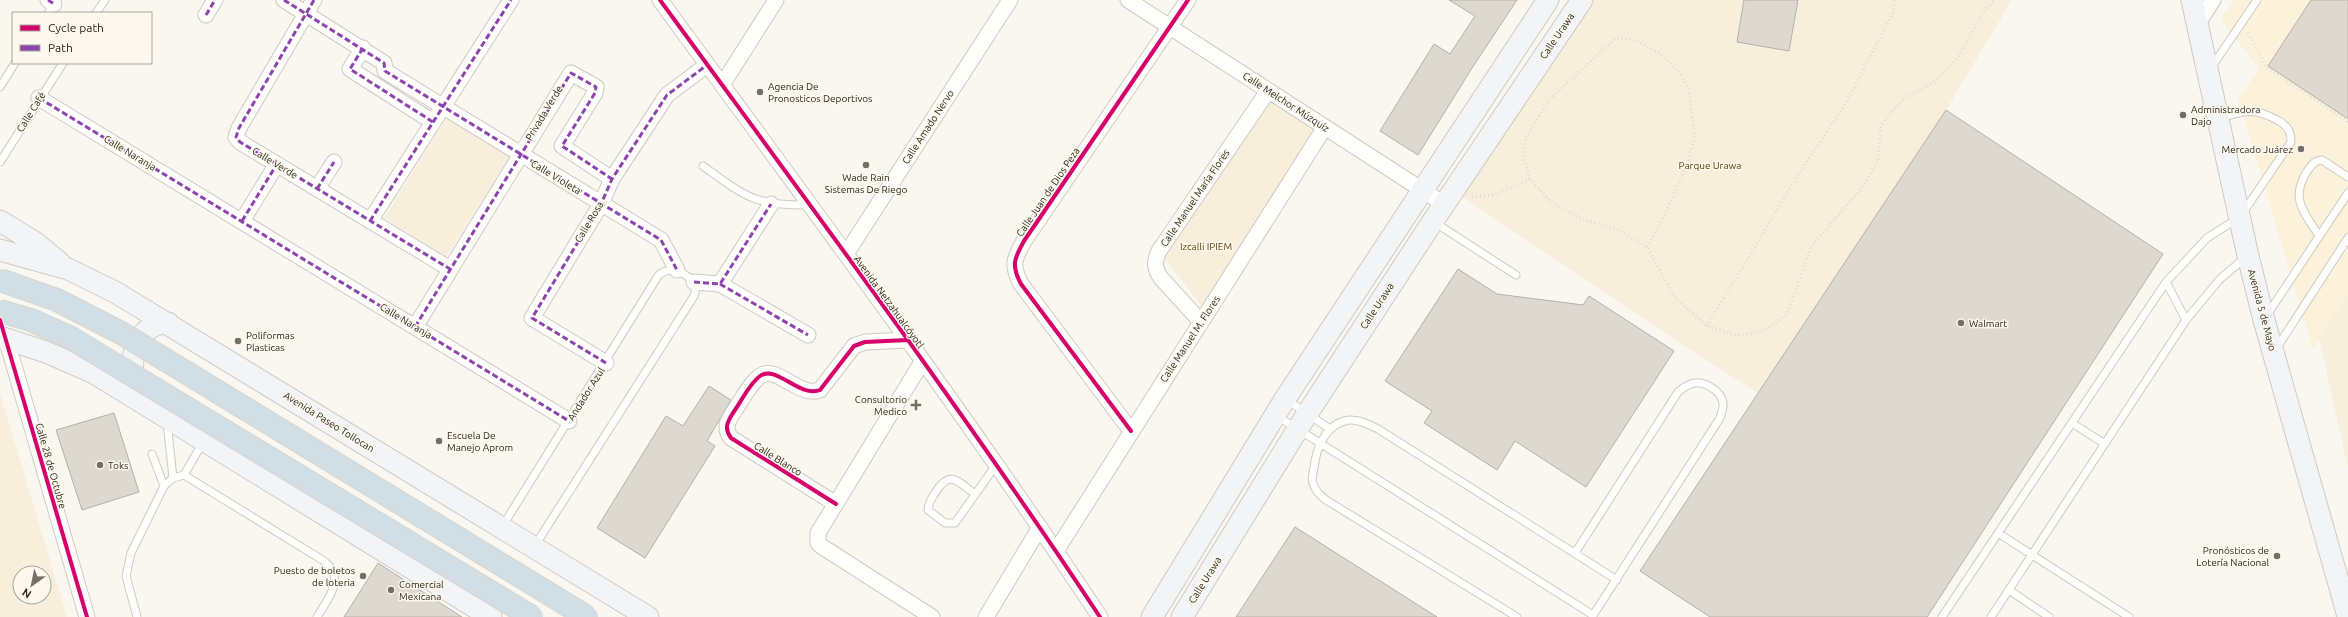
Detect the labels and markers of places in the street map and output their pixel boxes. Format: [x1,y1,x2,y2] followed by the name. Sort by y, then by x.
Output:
[768,81,872,104] place label: Agencia De Pronosticos Deportivos
[755,87,765,97] marker: Agencia De Pronosticos Deportivos
[2191,104,2260,127] place label: Administradora Dajo
[2178,110,2188,120] marker: Administradora Dajo
[2222,144,2293,155] place label: Mercado Juárez
[2296,144,2306,154] marker: Mercado Juárez
[861,160,871,170] marker: Wade Rain Sistemas De Riego
[825,172,907,195] place label: Wade Rain Sistemas De Riego
[1956,318,1966,328] marker: Walmart
[1969,318,2007,329] place label: Walmart
[246,330,294,353] place label: Poliformas Plasticas
[233,336,243,346] marker: Poliformas Plasticas
[855,394,907,417] place label: Consultorio Medico
[910,399,922,411] marker: Consultorio Medico
[447,430,513,453] place label: Escuela De Manejo Aprom
[434,436,444,446] marker: Escuela De Manejo Aprom
[95,460,105,470] marker: Toks
[108,460,128,471] place label: Toks
[2196,545,2269,568] place label: Pronósticos de Lotería Nacional
[2272,551,2282,561] marker: Pronósticos de Lotería Nacional
[274,565,355,588] place label: Puesto de boletos de loteria
[358,571,368,581] marker: Puesto de boletos de loteria
[399,579,444,602] place label: Comercial Mexicana
[386,585,396,595] marker: Comercial Mexicana

